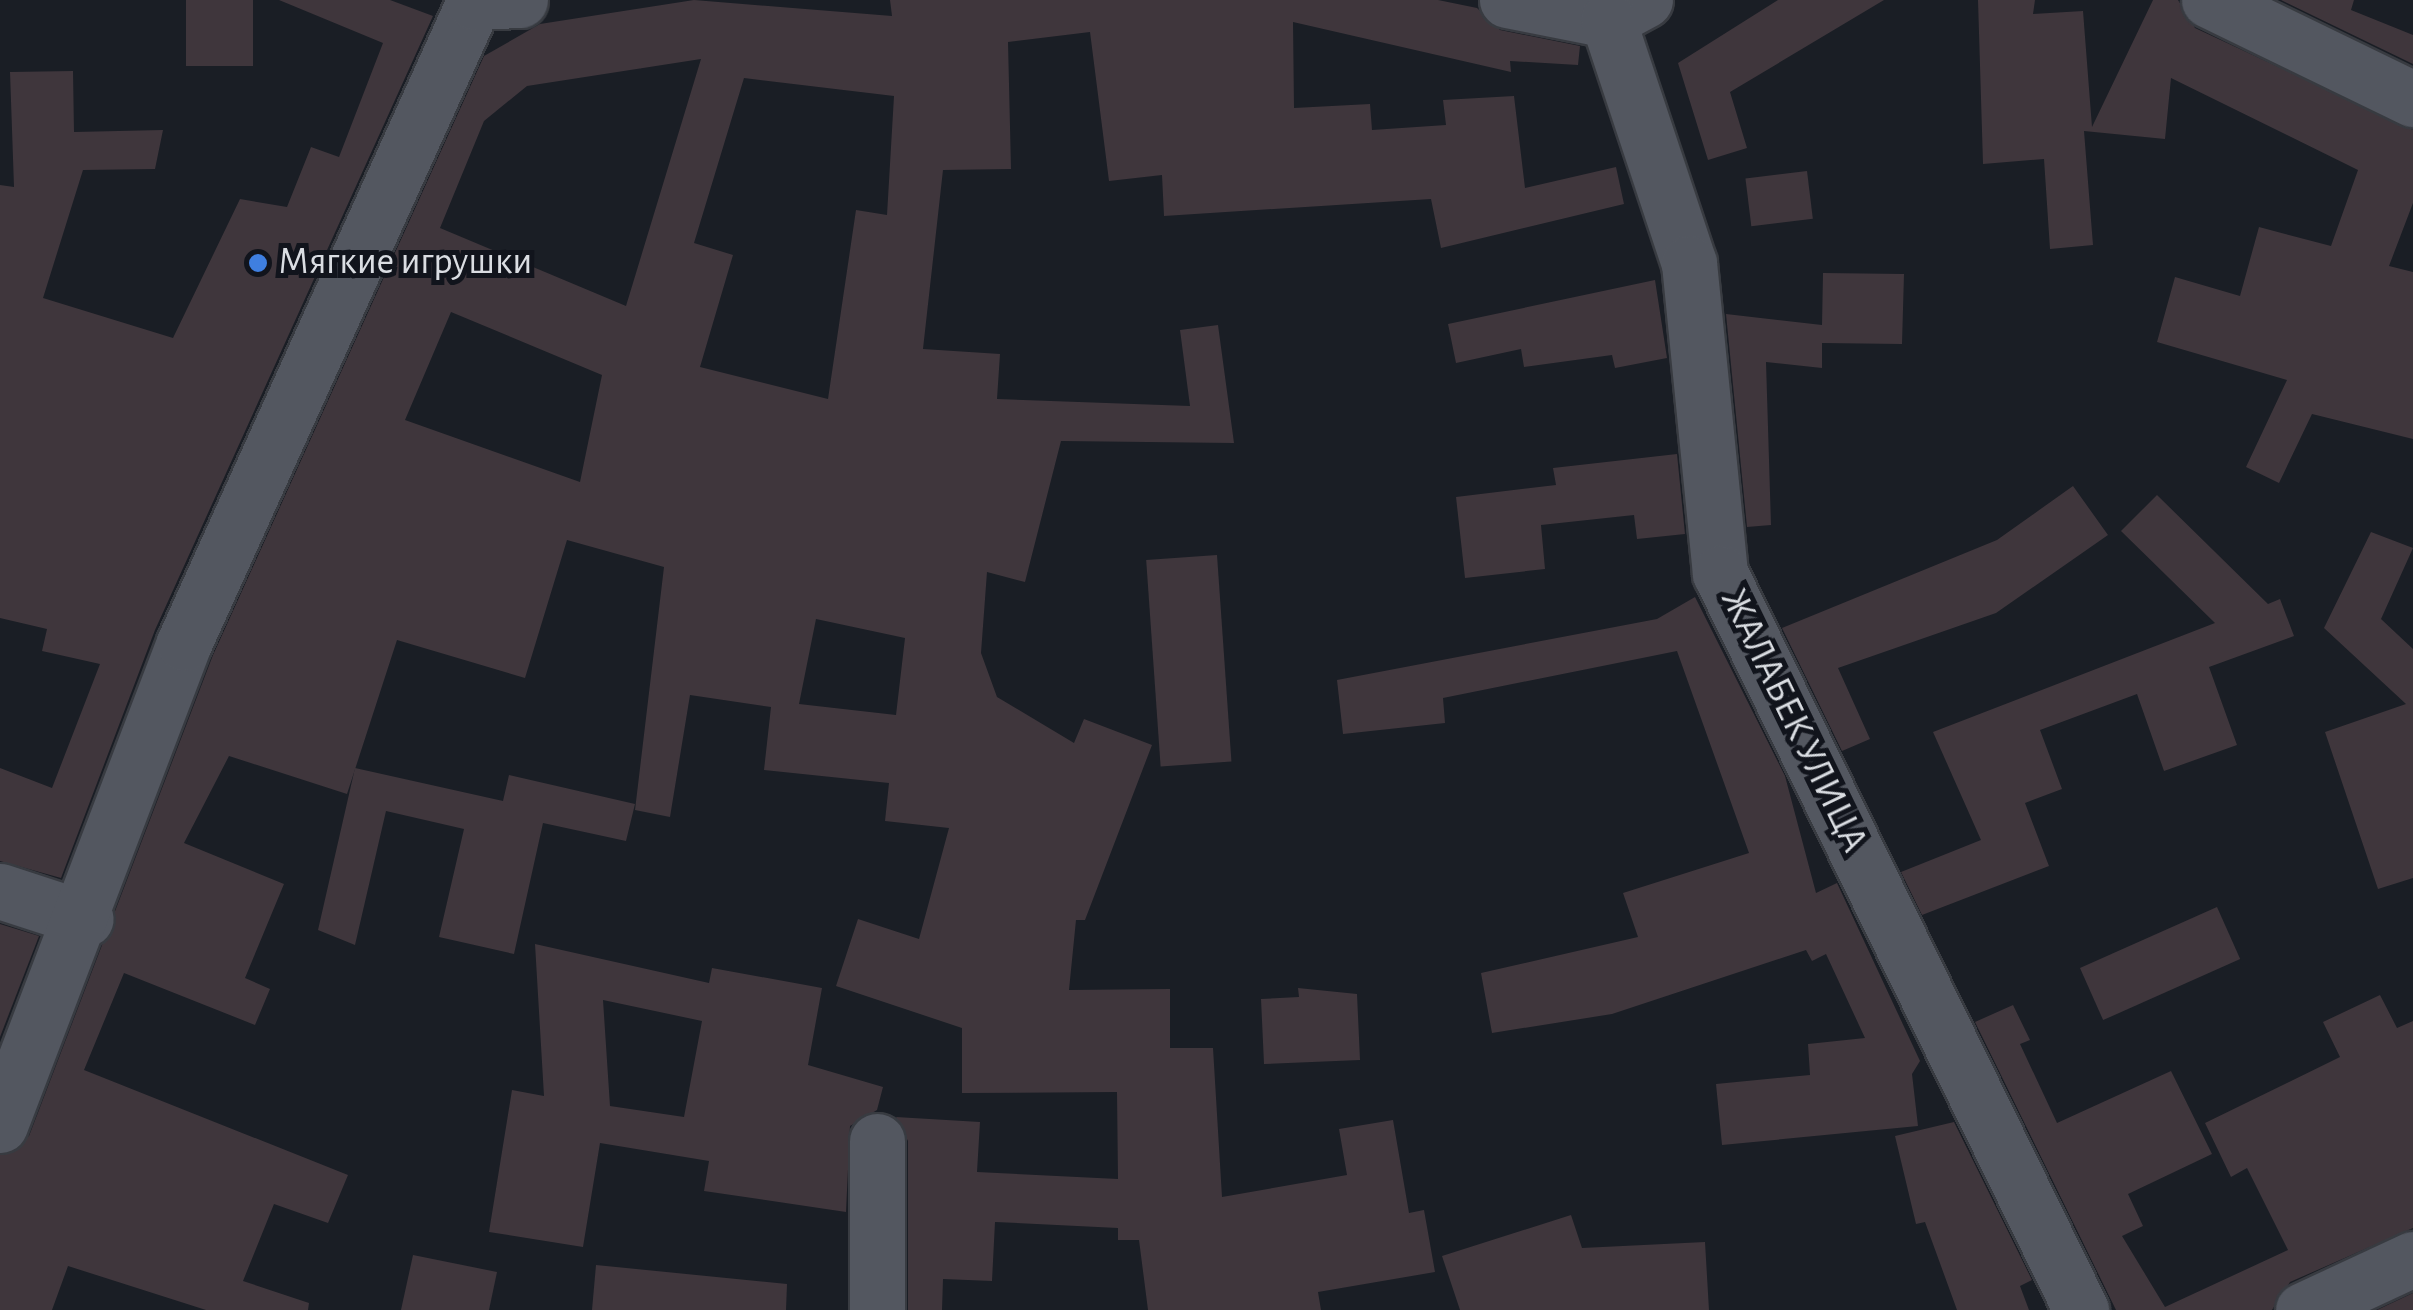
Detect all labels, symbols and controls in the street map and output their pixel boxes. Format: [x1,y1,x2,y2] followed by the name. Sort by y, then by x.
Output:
[278,240,532,286] place label: Мягкие игрушки
[247,252,269,274] marker: Мягкие игрушки
[1710,582,1876,860] street label: ЖАЛАБЕК УЛИЦА

